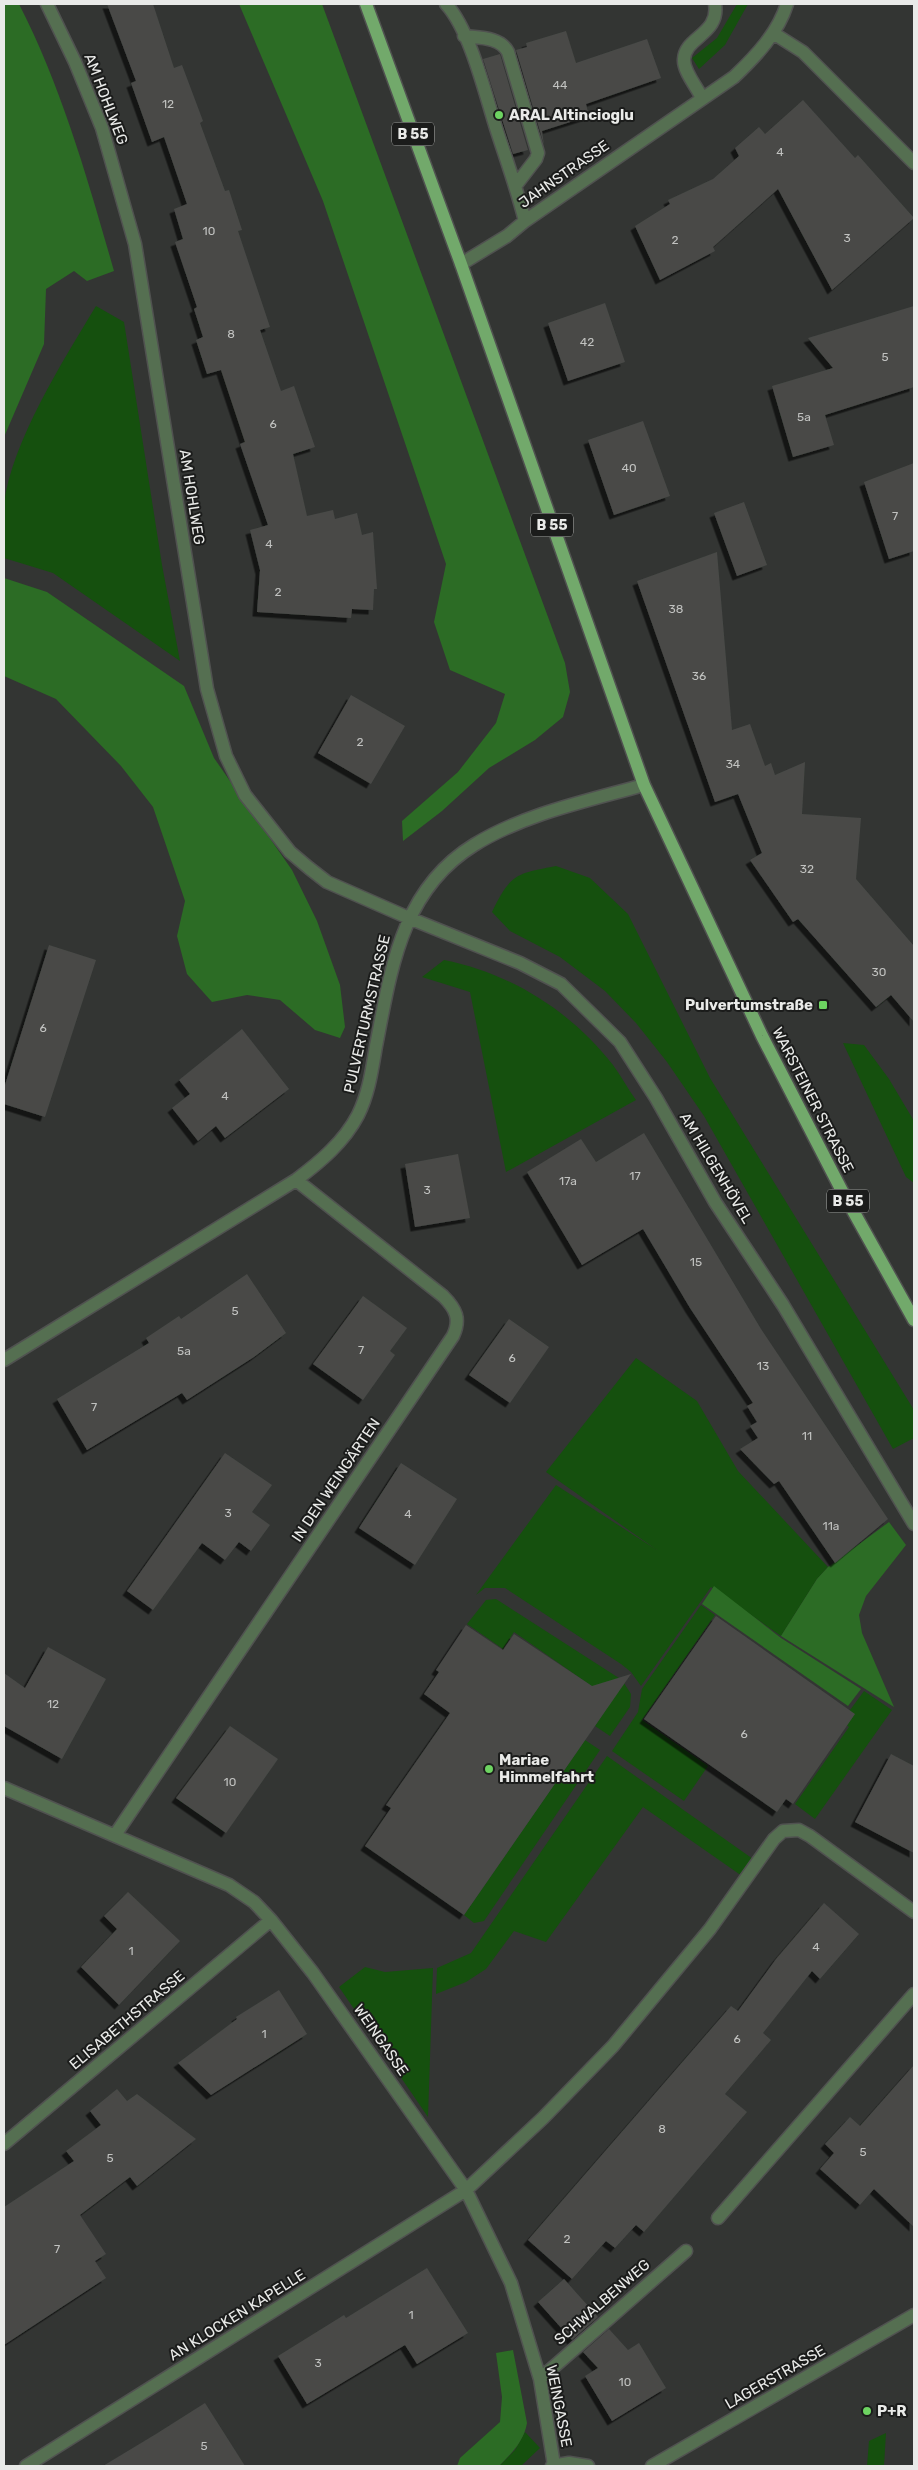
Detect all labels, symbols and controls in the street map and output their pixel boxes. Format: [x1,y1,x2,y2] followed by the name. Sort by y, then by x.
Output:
[80,51,132,147] street label: AM HOHLWEG
[553,78,568,92] house number: 44
[162,97,174,111] house number: 12
[509,106,634,124] place label: ARAL Altincioglu
[493,109,505,121] marker: ARAL Altincioglu
[392,122,434,146] road number: B 55
[515,136,613,212] street label: JAHNSTRASSE
[776,145,784,159] house number: 4
[203,224,215,238] house number: 10
[843,231,851,245] house number: 3
[671,233,679,247] house number: 2
[227,327,235,341] house number: 8
[580,335,594,349] house number: 42
[881,350,889,364] house number: 5
[797,410,811,424] house number: 5a
[269,417,277,431] house number: 6
[176,448,208,546] street label: AM HOHLWEG
[621,461,637,475] house number: 40
[892,509,898,523] house number: 7
[531,514,573,536] road number: B 55
[265,537,273,551] house number: 4
[274,585,282,599] house number: 2
[669,602,683,616] house number: 38
[692,669,706,683] house number: 36
[356,735,364,749] house number: 2
[726,757,741,771] house number: 34
[800,862,814,876] house number: 32
[340,933,394,1095] street label: PULVERTURMSTRASSE
[872,965,886,979] house number: 30
[685,996,813,1014] place label: Pulvertumstraße
[817,999,829,1011] marker: Pulvertumstraße
[39,1021,47,1035] house number: 6
[768,1024,858,1176] street label: WARSTEINER STRASSE
[221,1089,229,1103] house number: 4
[676,1109,757,1227] street label: AM HILGENHÖVEL
[629,1169,641,1183] house number: 17
[559,1174,577,1188] house number: 17a
[423,1183,431,1197] house number: 3
[827,1190,869,1212] road number: B 55
[690,1255,702,1269] house number: 15
[231,1304,239,1318] house number: 5
[358,1343,364,1357] house number: 7
[177,1344,191,1358] house number: 5a
[508,1351,516,1365] house number: 6
[757,1359,769,1373] house number: 13
[91,1400,97,1414] house number: 7
[288,1415,384,1545] street label: IN DEN WEINGÄRTEN
[802,1429,812,1443] house number: 11
[224,1506,232,1520] house number: 3
[404,1507,412,1521] house number: 4
[823,1519,839,1533] house number: 11a
[47,1697,59,1711] house number: 12
[740,1727,748,1741] house number: 6
[499,1751,594,1786] place label: Mariae Himmelfahrt
[483,1763,495,1775] marker: Mariae Himmelfahrt
[224,1775,236,1789] house number: 10
[812,1940,820,1954] house number: 4
[128,1944,134,1958] house number: 1
[66,1967,188,2073] street label: ELISABETHSTRASSE
[350,2001,412,2079] street label: WEINGASSE
[261,2027,267,2041] house number: 1
[733,2032,741,2046] house number: 6
[658,2122,666,2136] house number: 8
[859,2145,867,2159] house number: 5
[106,2151,114,2165] house number: 5
[563,2232,571,2246] house number: 2
[54,2242,60,2256] house number: 7
[550,2256,654,2348] street label: SCHWALBENWEG
[165,2266,309,2364] street label: AN KLOCKEN KAPELLE
[408,2308,414,2322] house number: 1
[722,2341,828,2413] street label: LAGERSTRASSE
[314,2356,322,2370] house number: 3
[542,2363,576,2449] street label: WEINGASSE
[619,2375,631,2389] house number: 10
[877,2402,907,2420] place label: P+R
[861,2405,873,2417] marker: P+R
[200,2439,208,2453] house number: 5

